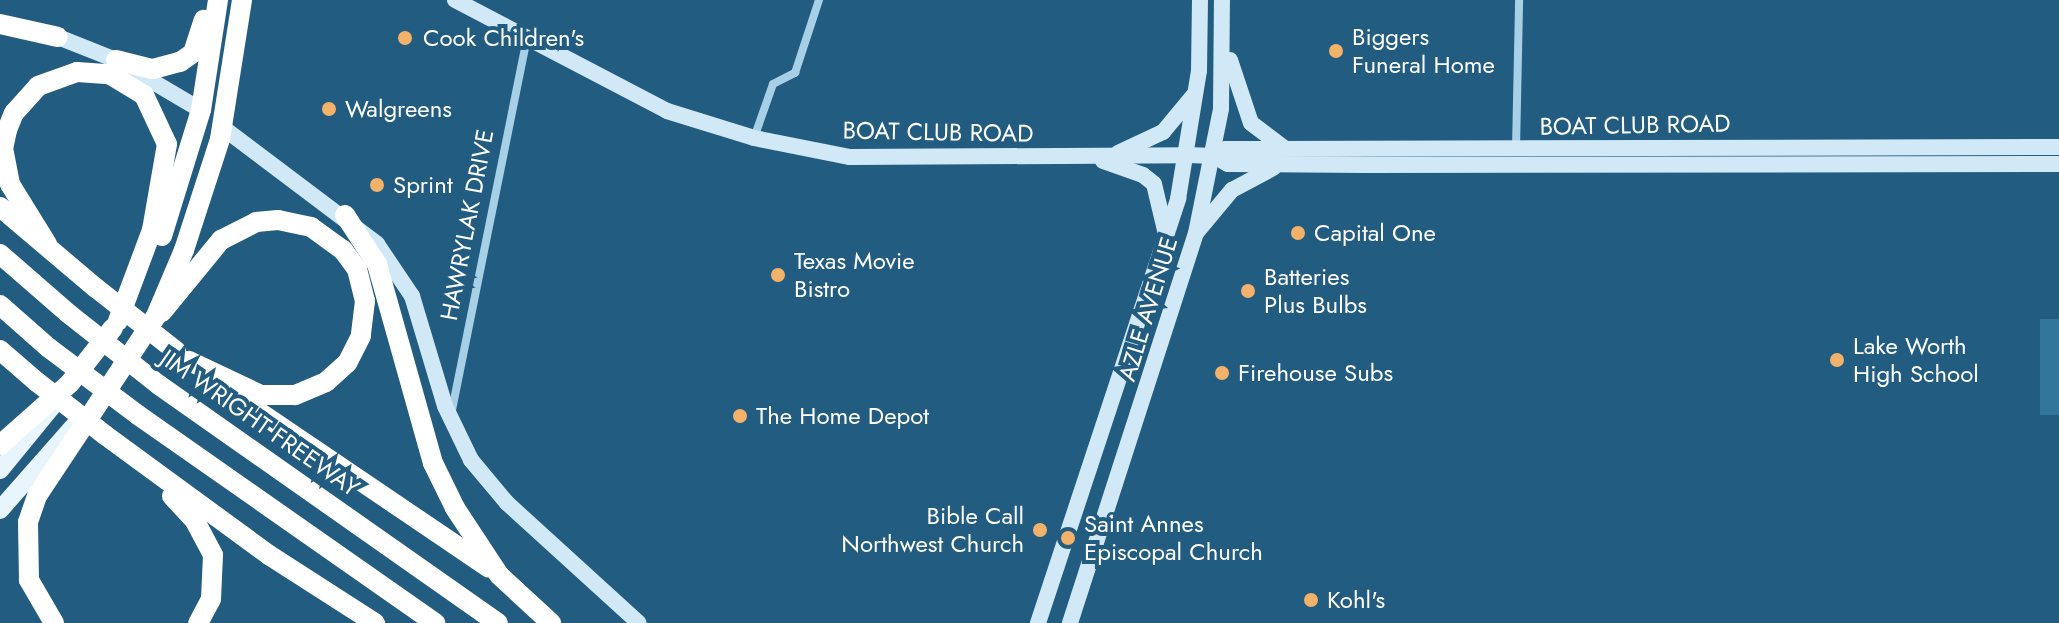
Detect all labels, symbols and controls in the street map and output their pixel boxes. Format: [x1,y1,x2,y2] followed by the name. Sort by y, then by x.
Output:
[1352,23,1495,79] place label: Biggers Funeral Home
[423,24,584,52] place label: Cook Children's
[394,27,416,49] marker: Cook Children's
[1327,42,1345,60] marker: Biggers Funeral Home
[345,95,452,123] place label: Walgreens
[320,100,338,118] marker: Walgreens
[1539,109,1731,141] street label: BOAT CLUB ROAD
[842,116,1034,148] street label: BOAT CLUB ROAD
[434,127,500,323] street label: HAWRYLAK DRIVE
[393,171,453,199] place label: Sprint
[368,176,386,194] marker: Sprint
[1314,219,1436,247] place label: Capital One
[1289,224,1307,242] marker: Capital One
[1112,233,1184,385] street label: AZLE AVENUE
[794,247,915,303] place label: Texas Movie Bistro
[1264,263,1367,319] place label: Batteries Plus Bulbs
[769,266,787,284] marker: Texas Movie Bistro
[1239,282,1257,300] marker: Batteries Plus Bulbs
[1853,332,1979,388] place label: Lake Worth High School
[155,343,365,503] street label: JIM WRIGHT FREEWAY
[1828,351,1846,369] marker: Lake Worth High School
[1238,359,1393,387] place label: Firehouse Subs
[1213,364,1231,382] marker: Firehouse Subs
[756,402,929,430] place label: The Home Depot
[731,407,749,425] marker: The Home Depot
[841,502,1024,558] place label: Bible Call Northwest Church
[1084,510,1263,566] place label: Saint Annes Episcopal Church
[1031,521,1049,539] marker: Bible Call Northwest Church
[1059,529,1077,547] marker: Saint Annes Episcopal Church
[1327,586,1385,614] place label: Kohl's
[1302,591,1320,609] marker: Kohl's

